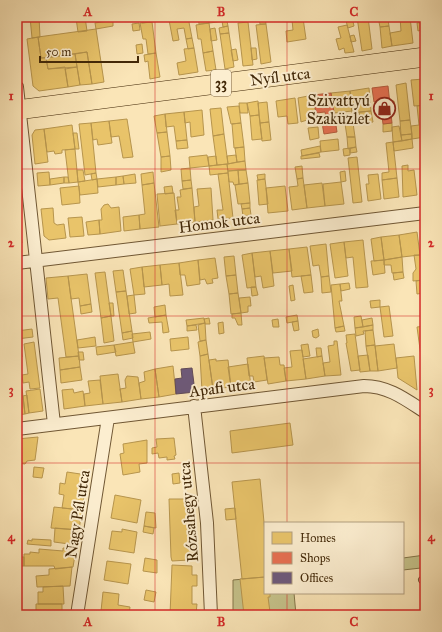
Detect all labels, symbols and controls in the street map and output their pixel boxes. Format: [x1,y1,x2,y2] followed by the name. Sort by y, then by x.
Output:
[83,4,93,20] text: A
[217,4,226,20] text: B
[350,4,359,20] text: C
[40,38,138,64] scale bar
[46,45,71,59] text: 50 m
[249,63,312,90] street label: Nyíl utca
[211,70,231,96] road number: 33
[8,88,14,104] text: 1
[428,88,434,104] text: 1
[307,91,370,128] place label: Szivattyú Szaküzlet
[372,96,398,122] shop icon: Szivattyú Szaküzlet
[177,208,261,237] street label: Homok utca
[8,235,15,251] text: 2
[428,235,435,251] text: 2
[187,374,256,401] street label: Apafi utca
[8,382,14,398] text: 3
[428,382,434,398] text: 3
[175,461,203,563] street label: Rózsahegy utca
[61,468,95,560] street label: Nagy Pál utca
[264,522,404,594] legend
[7,529,15,545] text: 4
[427,529,435,545] text: 4
[300,531,336,545] text: Homes
[300,551,330,565] text: Shops
[300,571,333,585] text: Offices
[83,614,93,630] text: A
[217,614,226,630] text: B
[350,614,359,630] text: C

